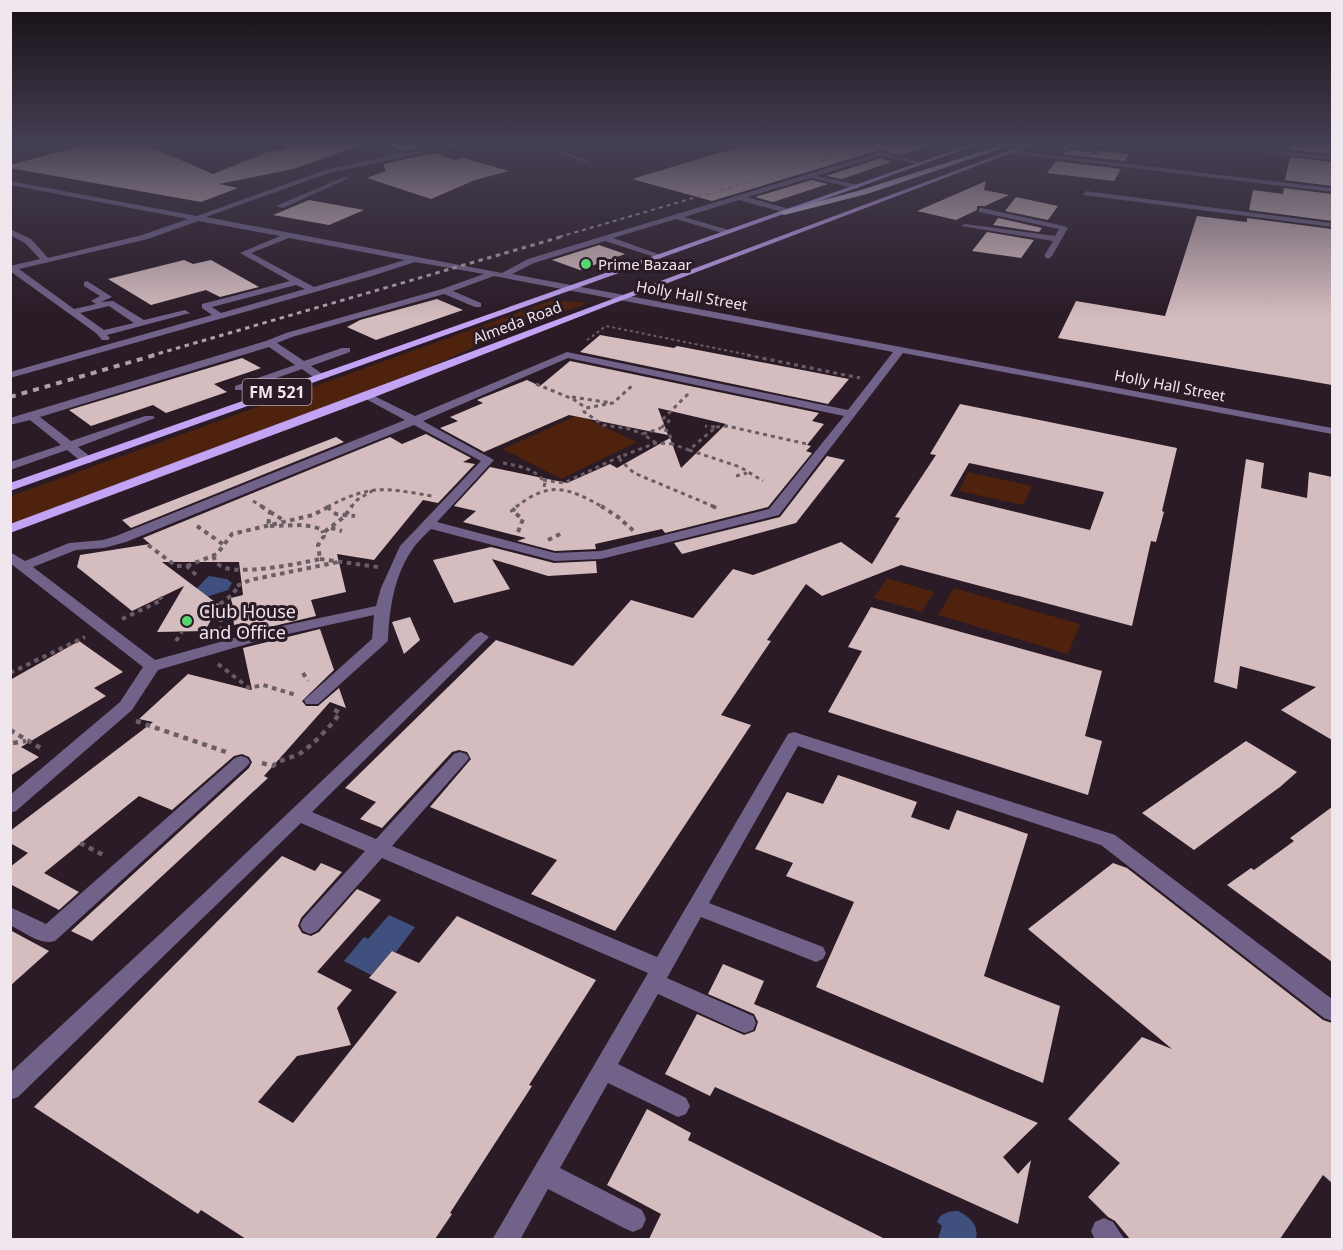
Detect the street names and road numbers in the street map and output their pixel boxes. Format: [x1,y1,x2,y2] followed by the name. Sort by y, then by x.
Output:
[635,275,750,315] street label: Holly Hall Street
[470,296,564,348] street label: Almeda Road
[1113,364,1228,406] street label: Holly Hall Street
[242,379,312,405] road number: FM 521

